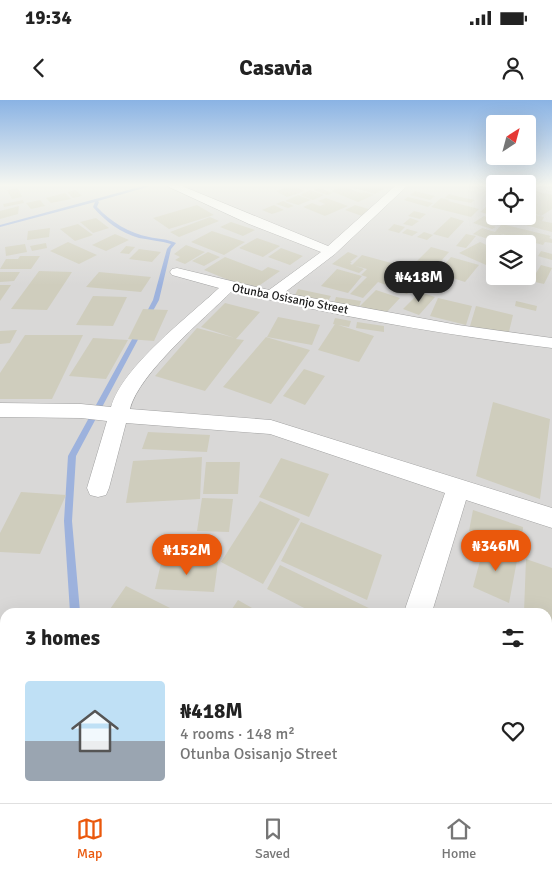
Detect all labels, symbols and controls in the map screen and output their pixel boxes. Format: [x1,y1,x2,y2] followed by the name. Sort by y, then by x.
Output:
[25,6,72,30] text: 19:34
[25,54,53,82] icon: back
[239,54,313,81] text: Casavia
[499,54,527,82] icon: person
[486,115,536,165] north arrow
[486,115,536,285] map controls
[486,175,536,225] button: locate
[486,235,536,285] button: layers
[384,260,454,303] pin: ₦418M
[395,267,443,287] text: ₦418M
[231,280,349,318] street label: Otunba Osisanjo Street
[461,530,531,572] pin: ₦346M
[152,534,222,576] pin: ₦152M
[472,536,520,556] text: ₦346M
[163,540,211,560] text: ₦152M
[499,624,527,652] icon: filters
[25,625,100,651] text: 3 homes
[180,698,243,724] text: ₦418M
[65,701,125,761] icon: home
[499,717,527,745] icon: heart
[180,724,295,744] text: 4 rooms · 148 m²
[180,744,337,764] text: Otunba Osisanjo Street
[76,815,104,862] tab: Map
[255,815,290,862] tab: Saved
[441,815,476,862] tab: Home

